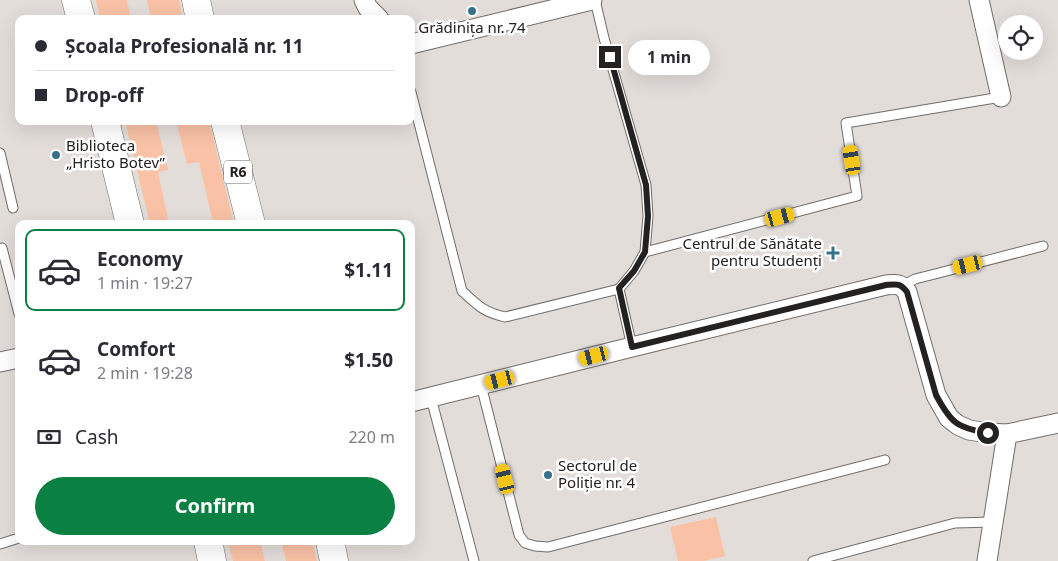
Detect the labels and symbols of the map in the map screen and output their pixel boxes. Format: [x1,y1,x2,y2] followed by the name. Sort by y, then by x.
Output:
[466,5,478,17] marker: Grădinița nr. 74
[418,17,526,37] place label: Grădinița nr. 74
[628,40,710,74] callout: 1 min
[599,46,621,68] route end
[66,135,166,172] place label: Biblioteca „Hristo Botev”
[842,144,861,176] car
[50,149,62,161] marker: Biblioteca „Hristo Botev”
[224,160,252,183] road number: R6
[763,206,796,228] car
[683,233,822,270] place label: Centrul de Sănătate pentru Studenți
[826,246,840,260] marker: Centrul de Sănătate pentru Studenți
[951,254,984,276] car
[577,345,610,367] car
[483,369,516,391] car
[977,422,999,444] route start
[558,455,637,492] place label: Sectorul de Poliție nr. 4
[494,463,515,495] car
[542,469,554,481] marker: Sectorul de Poliție nr. 4

